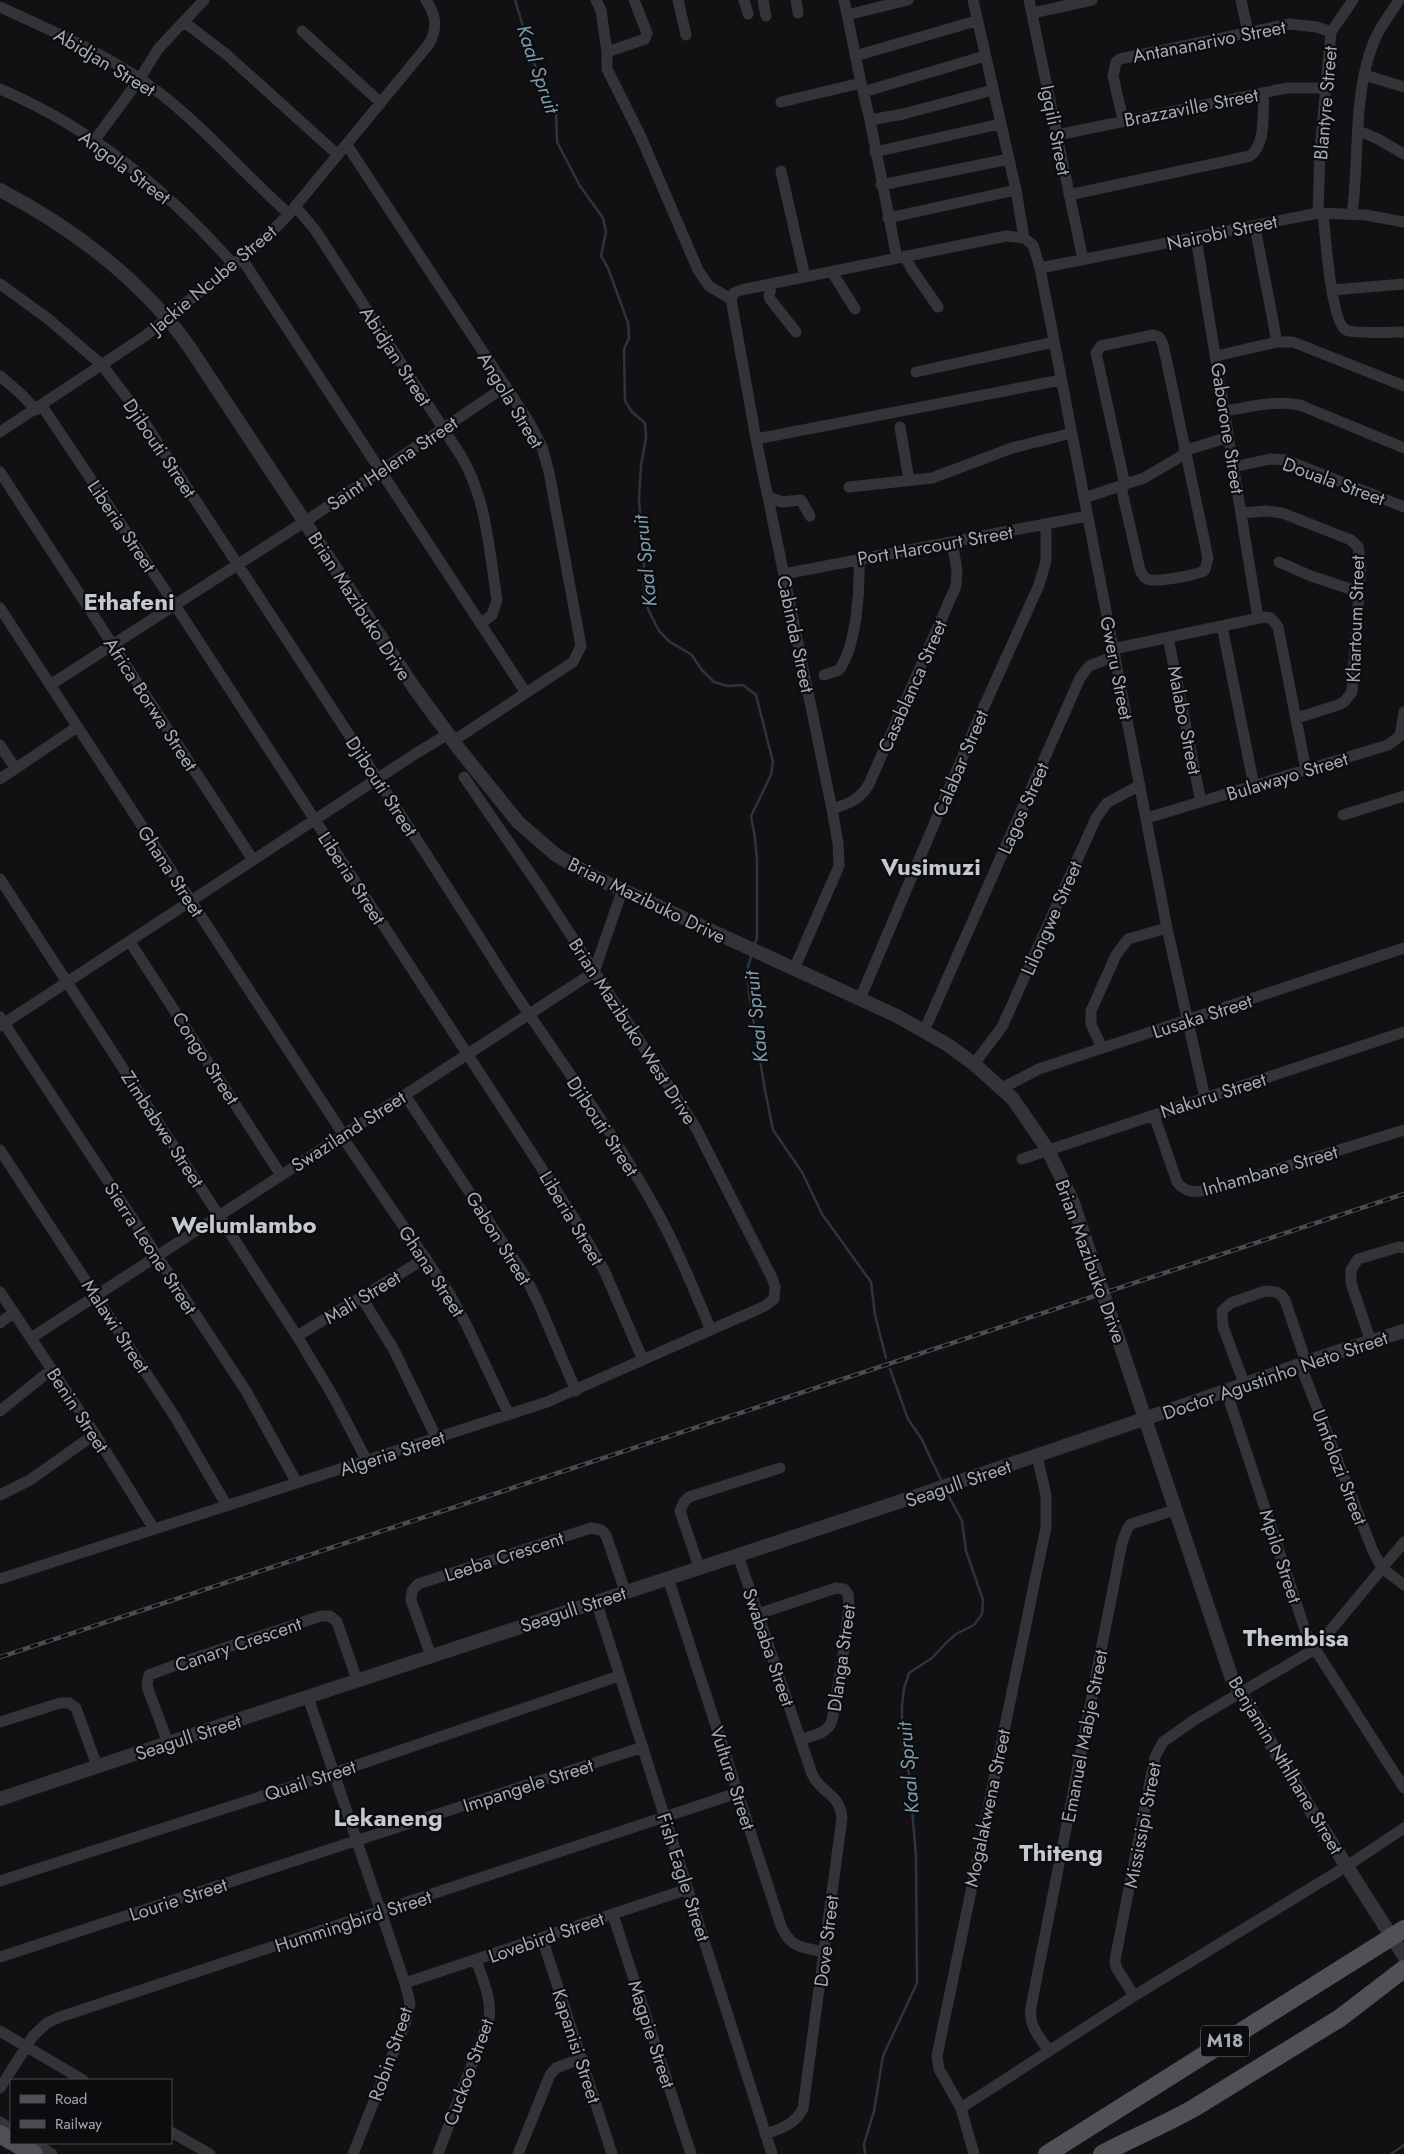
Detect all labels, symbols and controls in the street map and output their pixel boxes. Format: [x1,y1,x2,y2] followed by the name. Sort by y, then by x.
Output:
[1130,13,1288,70] street label: Antananarivo Street
[49,21,161,104] street label: Abidjan Street
[509,21,567,119] water label: Kaal Spruit
[1307,45,1344,161] street label: Blantyre Street
[1122,81,1261,134] street label: Brazzaville Street
[1034,83,1078,178] street label: Igqili Street
[73,124,176,211] street label: Angola Street
[1164,208,1280,257] street label: Nairobi Street
[142,218,282,342] street label: Jackie Ncube Street
[353,301,438,412] street label: Abidjan Street
[471,347,550,454] street label: Angola Street
[1204,361,1251,496] street label: Gaborone Street
[116,393,203,504] street label: Djibouti Street
[322,409,463,517] street label: Saint Helena Street
[1279,450,1389,513] street label: Douala Street
[81,475,163,578] street label: Liberia Street
[626,512,665,608] water label: Kaal Spruit
[855,518,1015,572] street label: Port Harcourt Street
[301,527,418,686] street label: Brian Mazibuko Drive
[1340,555,1371,683] street label: Khartoum Street
[770,573,821,695] street label: Cabinda Street
[83,584,175,619] district label: Ethafeni
[1093,614,1140,723] street label: Gweru Street
[871,615,954,757] street label: Casablanca Street
[97,632,204,777] street label: Africa Borwa Street
[1161,663,1208,777] street label: Malabo Street
[926,705,995,821] street label: Calabar Street
[339,731,424,842] street label: Djibouti Street
[1223,745,1351,808] street label: Bulawayo Street
[991,758,1056,858] street label: Lagos Street
[131,820,210,923] street label: Ghana Street
[311,827,392,930] street label: Liberia Street
[880,849,981,884] district label: Vusimuzi
[563,851,730,950] street label: Brian Mazibuko Drive
[1014,856,1089,980] street label: Lilongwe Street
[562,933,703,1130] street label: Brian Mazibuko West Drive
[737,968,776,1064] water label: Kaal Spruit
[1149,988,1256,1045] street label: Lusaka Street
[165,1007,246,1110] street label: Congo Street
[115,1066,211,1193] street label: Zimbabwe Street
[1157,1066,1270,1125] street label: Nakuru Street
[560,1071,645,1182] street label: Djibouti Street
[286,1084,411,1179] street label: Swaziland Street
[1199,1138,1341,1203] street label: Inhambane Street
[533,1166,611,1271] street label: Liberia Street
[1048,1176,1133,1347] street label: Brian Mazibuko Drive
[98,1177,204,1320] street label: Sierra Leone Street
[459,1186,538,1291] street label: Gabon Street
[171,1207,317,1242] district label: Welumlambo
[392,1220,471,1323] street label: Ghana Street
[319,1264,406,1331] street label: Mali Street
[75,1274,156,1379] street label: Malawi Street
[1159,1324,1392,1427] street label: Doctor Agustinho Neto Street
[40,1363,115,1458] street label: Benin Street
[1305,1406,1374,1529] street label: Umfolozi Street
[336,1424,449,1483] street label: Algeria Street
[902,1453,1015,1514] street label: Seagull Street
[1253,1506,1308,1607] street label: Mpilo Street
[441,1524,568,1588] street label: Leeba Crescent
[517,1580,630,1639] street label: Seagull Street
[736,1584,802,1710] street label: Swababa Street
[821,1603,862,1713] street label: Dlanga Street
[171,1610,306,1679] street label: Canary Crescent
[1243,1620,1349,1655] district label: Thembisa
[1055,1647,1115,1825] street label: Emanuel Mabje Street
[1222,1671,1350,1860] street label: Benjamin Nthlhane Street
[132,1708,245,1767] street label: Seagull Street
[890,1720,927,1815] water label: Kaal Spruit
[703,1723,762,1834] street label: Vulture Street
[958,1726,1017,1889] street label: Mogalakwena Street
[460,1752,597,1819] street label: Impangele Street
[261,1753,360,1808] street label: Quail Street
[1117,1759,1168,1890] street label: Mississipi Street
[333,1800,443,1835] district label: Lekaneng
[650,1810,717,1945] street label: Fish Eagle Street
[1019,1835,1103,1870] district label: Thiteng
[126,1871,231,1928] street label: Lourie Street
[271,1883,435,1960] street label: Hummingbird Street
[807,1893,846,1988] street label: Dove Street
[485,1905,608,1970] street label: Lovebird Street
[621,1977,682,2092] street label: Magpie Street
[545,1986,608,2107] street label: Kapanisi Street
[362,2003,419,2105] street label: Robin Street
[437,2015,500,2129] street label: Cuckoo Street
[1201,2025,1249,2056] road number: M18
[10,2079,172,2144] legend
[55,2088,87,2110] text: Road
[55,2113,102,2135] text: Railway

